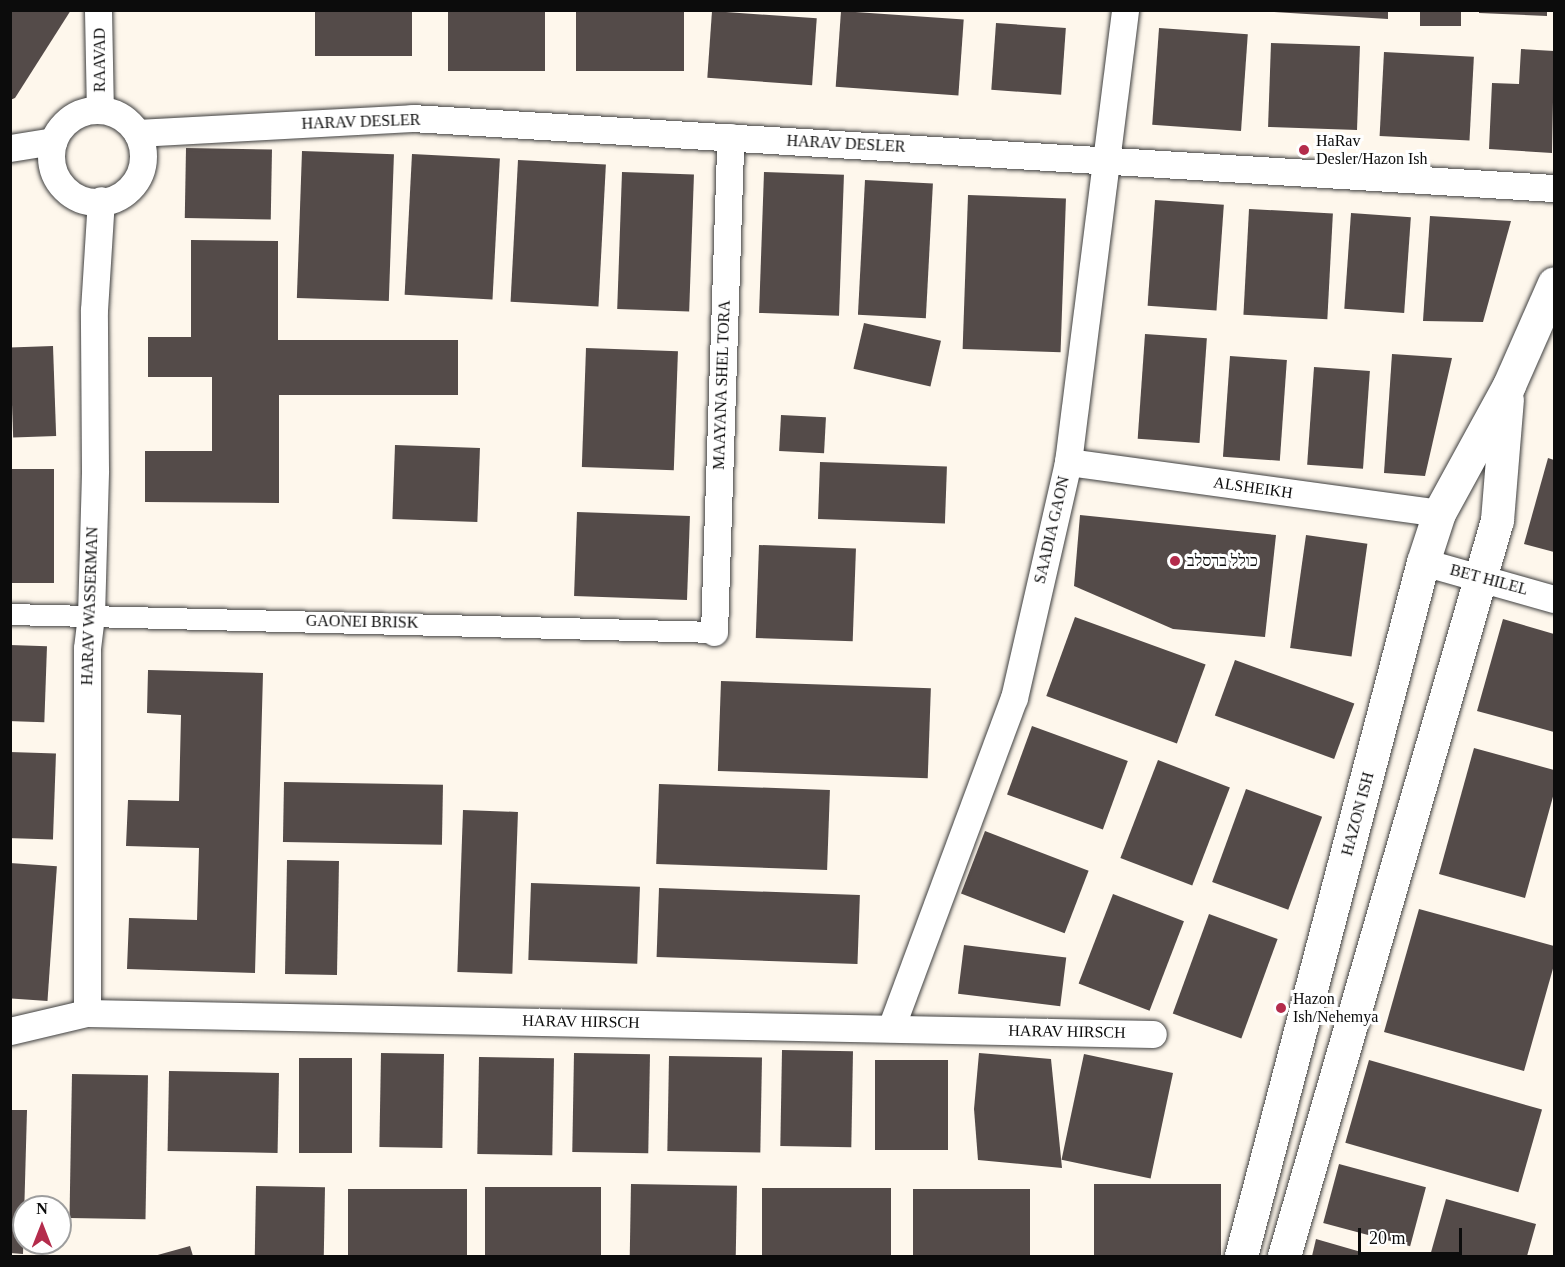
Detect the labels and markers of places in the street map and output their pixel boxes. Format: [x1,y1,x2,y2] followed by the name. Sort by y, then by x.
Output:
[1316,131,1428,169] place label: HaRav Desler/Hazon Ish
[1297,143,1311,157] marker: HaRav Desler/Hazon Ish
[1187,551,1258,571] place label: כולל ברסלב
[1168,554,1182,568] marker: כולל ברסלב
[1293,989,1378,1027] place label: Hazon Ish/Nehemya
[1274,1001,1288,1015] marker: Hazon Ish/Nehemya

